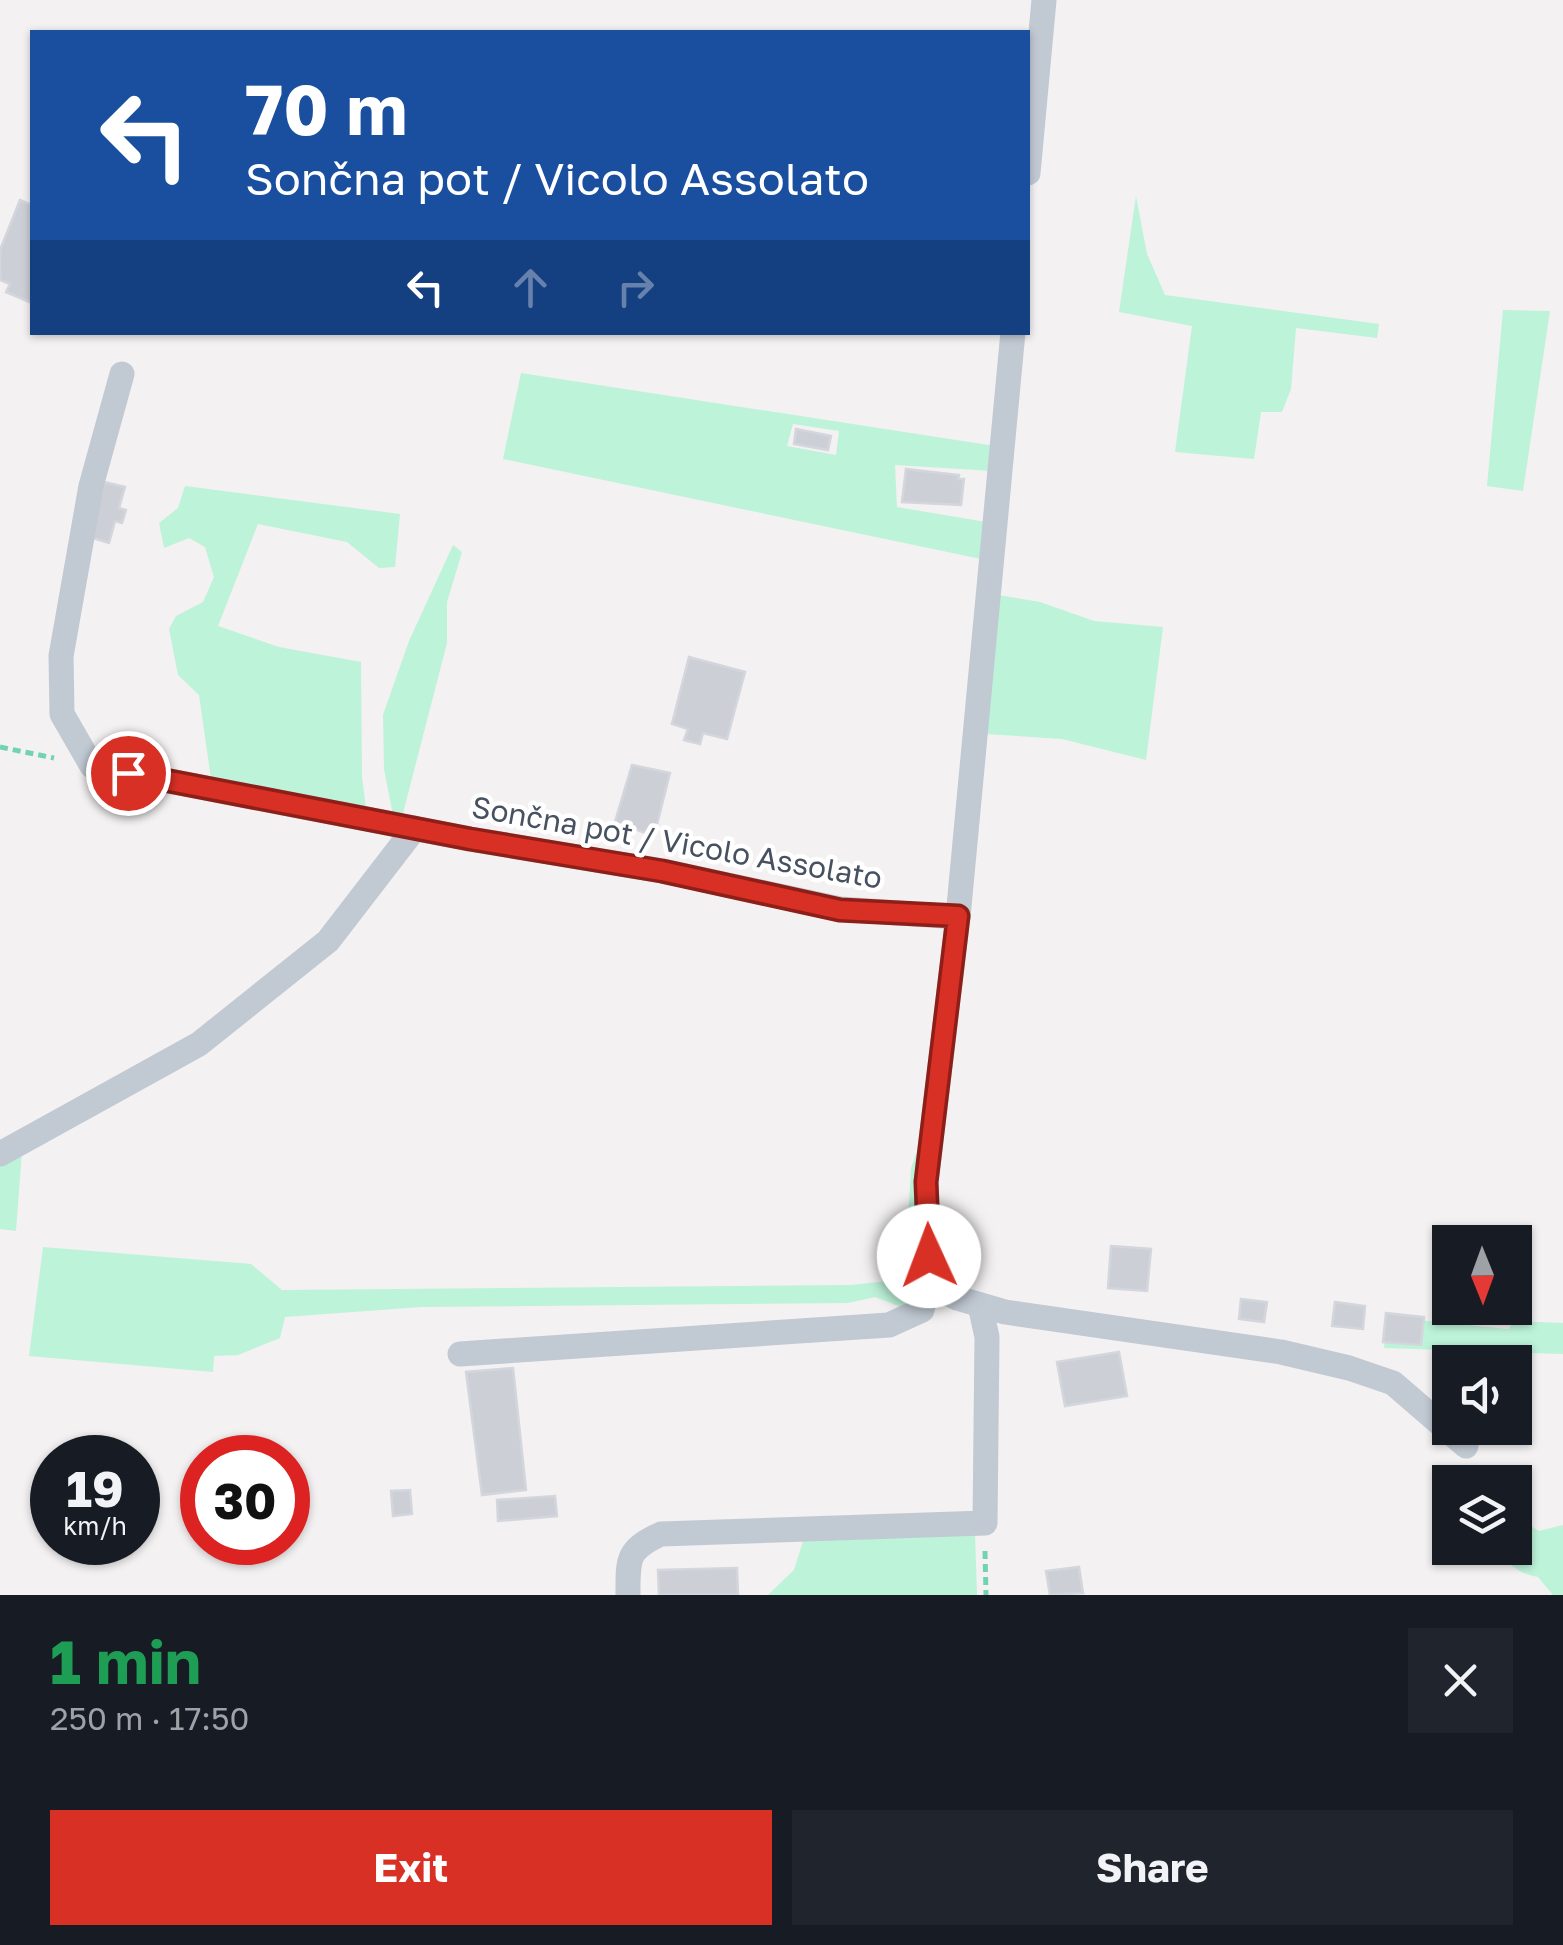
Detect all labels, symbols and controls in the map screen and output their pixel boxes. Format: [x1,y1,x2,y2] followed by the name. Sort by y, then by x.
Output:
[245,66,407,150] text: 70 m
[80,70,210,200] icon: left
[245,151,869,205] text: Sončna pot / Vicolo Assolato
[398,260,453,315] icon: left
[503,260,558,315] icon: ahead
[608,260,663,315] icon: right
[86,731,171,816] pin
[101,746,156,801] icon: arrive
[469,788,885,896] street label: Sončna pot / Vicolo Assolato
[877,1204,981,1308] position arrow
[1432,1225,1532,1325] north arrow
[1432,1225,1532,1565] map controls
[1432,1345,1532,1445] button: sound
[180,1435,310,1565] speed limit sign: 30
[66,1458,124,1518] text: 19
[1432,1465,1532,1565] button: layers
[63,1510,127,1541] text: km/h
[50,1625,201,1697] text: 1 min
[1408,1628,1513,1733] button: close
[50,1699,249,1737] text: 250 m · 17:50
[50,1810,772,1925] button: Exit
[792,1810,1513,1925] button: Share

